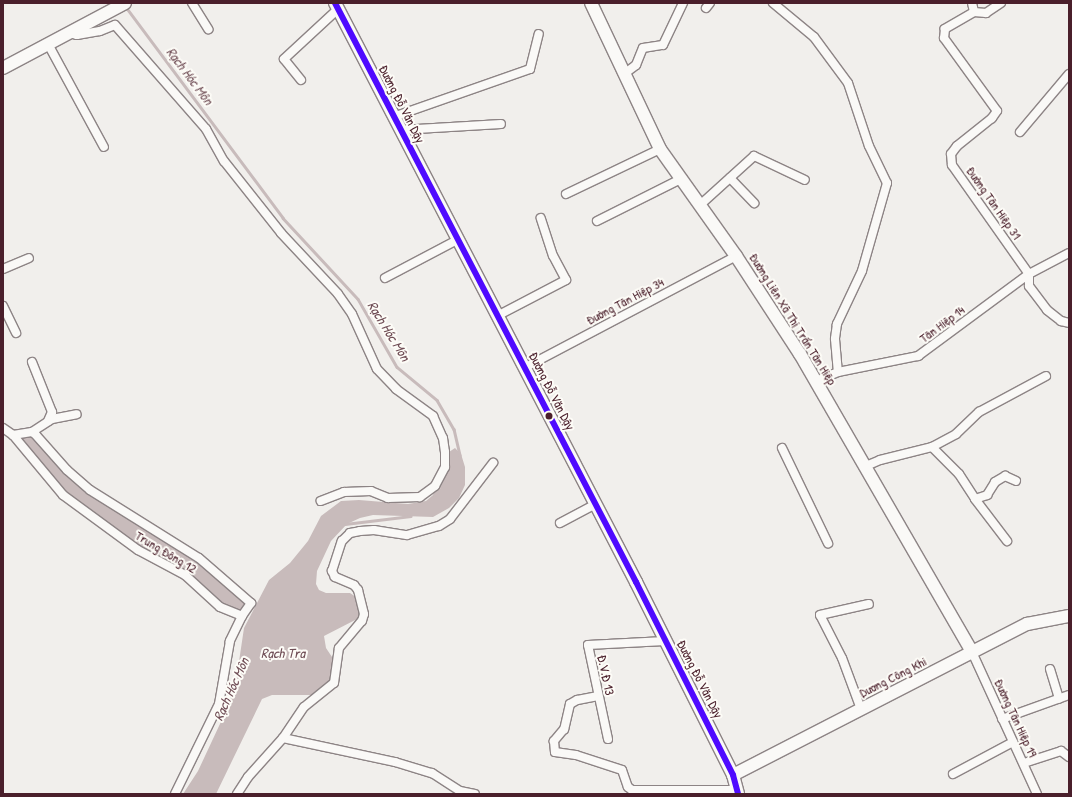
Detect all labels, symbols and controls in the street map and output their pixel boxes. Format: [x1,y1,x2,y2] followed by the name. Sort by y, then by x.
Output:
[163,44,217,108] water label: Rạch Hóc Môn
[376,62,428,146] street label: Đường Đỗ Văn Dậy
[963,163,1025,243] street label: Đường Tân Hiệp 31
[746,250,840,388] street label: Đường Liên Xã Thị Trấn Tân Hiệp
[583,274,667,328] street label: Đường Tân Hiệp 34
[364,298,414,364] water label: Rạch Hóc Môn
[916,302,968,346] street label: Tân Hiệp 14
[526,349,578,433] street label: Đường Đỗ Văn Dậy
[544,411,554,421] unlabelled marker
[133,528,199,576] street label: Trung Đông 12
[674,637,726,721] street label: Đường Đỗ Văn Dậy
[261,645,305,661] water label: Rạch Tra
[594,653,618,697] street label: Đ.V.Đ 13
[857,653,929,701] street label: Dương Công Khi
[210,655,252,723] water label: Rạch Hóc Môn
[991,676,1041,760] street label: Đường Tân Hiệp 19

